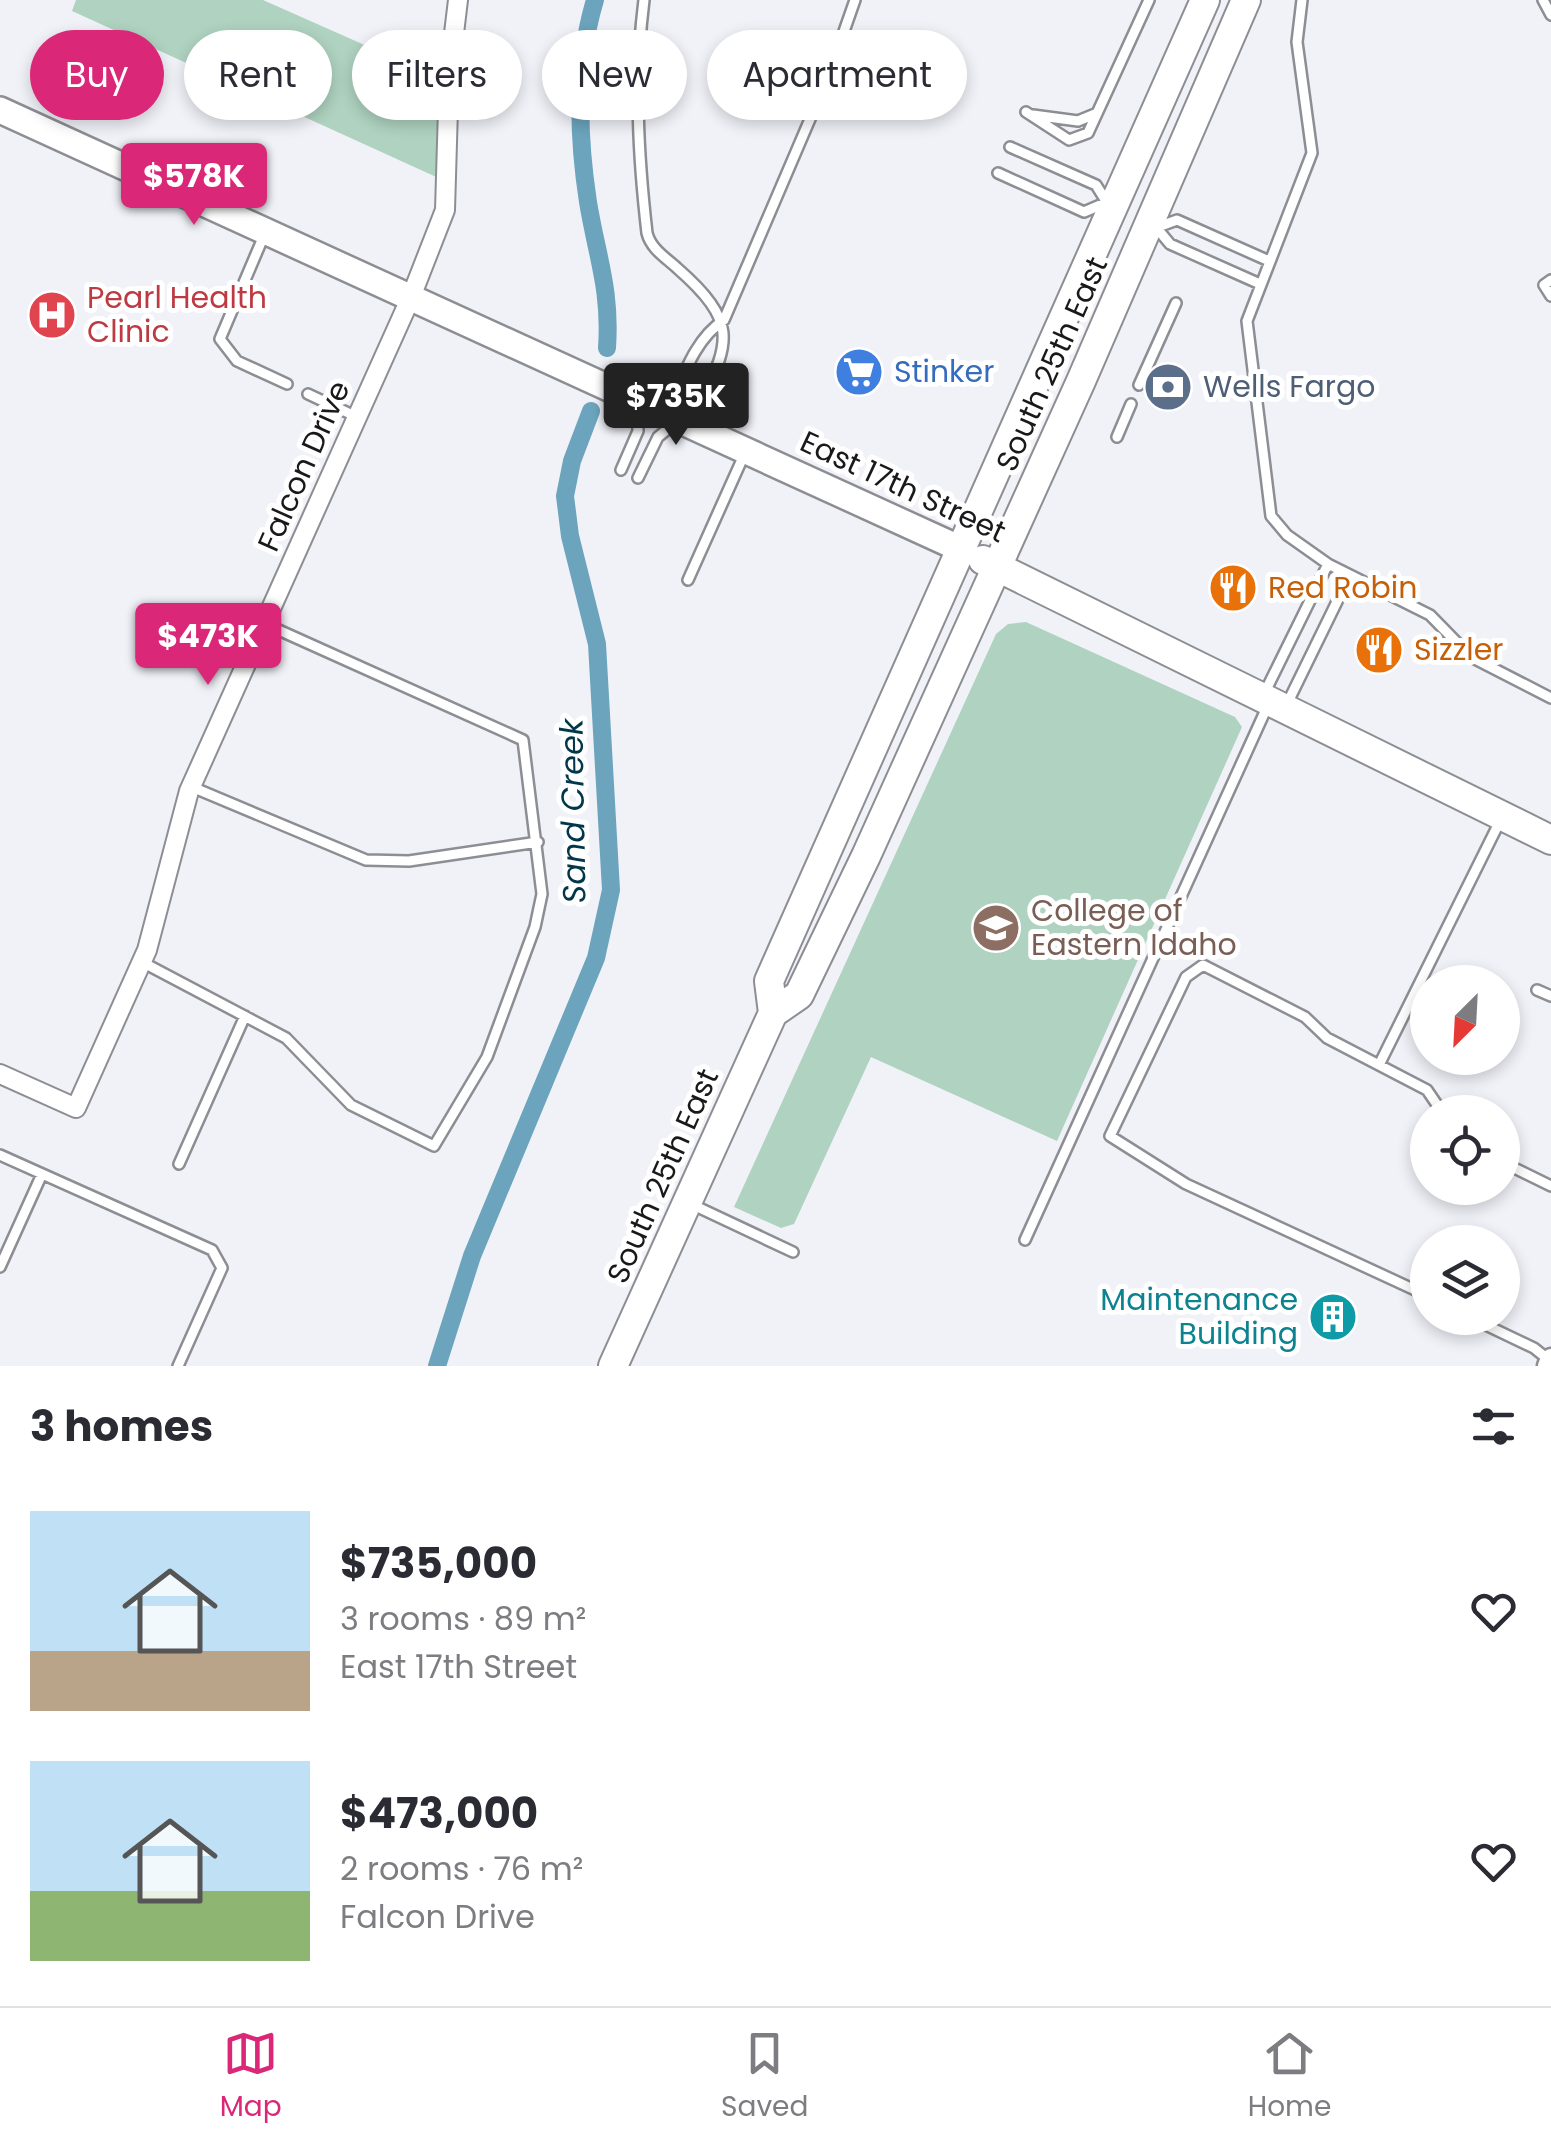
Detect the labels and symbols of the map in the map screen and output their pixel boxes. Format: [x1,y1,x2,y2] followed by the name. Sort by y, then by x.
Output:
[124,143,264,228] pin: $578K
[985,250,1118,478] street label: South 25th East
[87,276,267,353] place label: Pearl Health Clinic
[26,289,78,341] hospital icon: Pearl Health Clinic
[833,346,885,398] supermarket icon: Stinker
[894,350,994,393] place label: Stinker
[1142,361,1194,413] bank icon: Wells Fargo
[606,363,746,448] pin: $735K
[1203,365,1375,408] place label: Wells Fargo
[247,374,360,558] street label: Falcon Drive
[793,420,1013,553] street label: East 17th Street
[1207,562,1259,614] restaurant icon: Red Robin
[1268,566,1417,609] place label: Red Robin
[138,603,278,688] pin: $473K
[1353,624,1405,676] restaurant icon: Sizzler
[1414,628,1503,671] place label: Sizzler
[548,717,597,904] water label: Sand Creek
[1031,889,1237,966] place label: College of Eastern Idaho
[970,902,1022,954] school or university icon: College of Eastern Idaho
[1410,965,1520,1075] north arrow
[596,1062,729,1290] street label: South 25th East
[1100,1278,1298,1355] place label: Maintenance Building
[1307,1291,1359,1343] building icon: Maintenance Building

